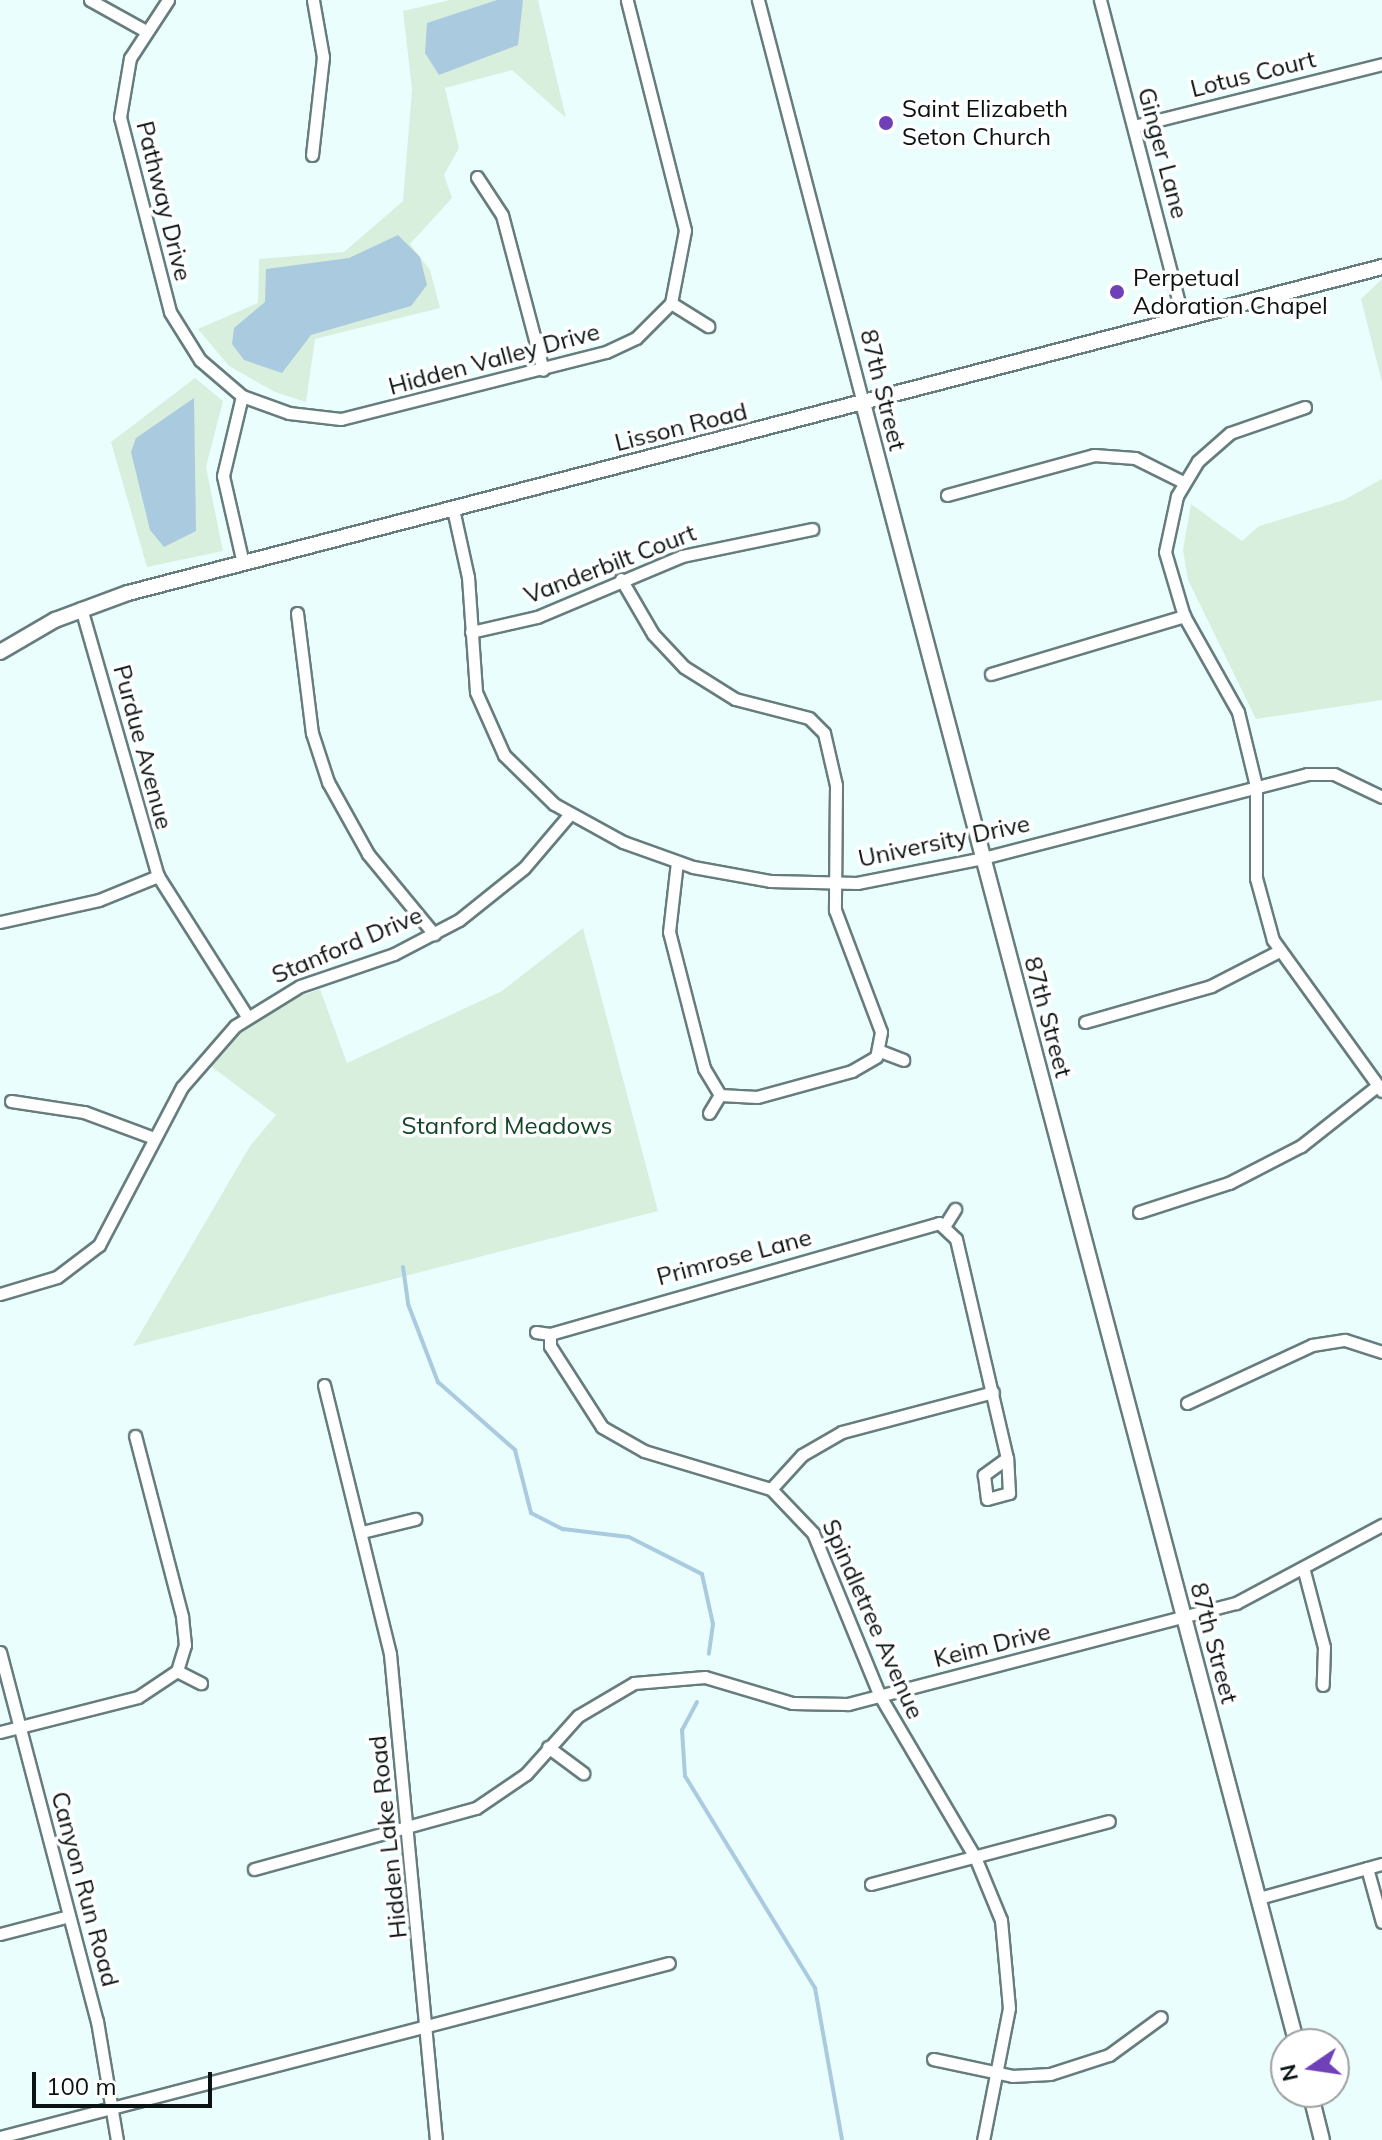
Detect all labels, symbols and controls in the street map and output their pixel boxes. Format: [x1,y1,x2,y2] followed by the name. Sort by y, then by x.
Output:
[1187,45,1319,103] street label: Lotus Court
[1132,84,1194,222] street label: Ginger Lane
[902,95,1068,151] place label: Saint Elizabeth Seton Church
[877,114,895,132] marker: Saint Elizabeth Seton Church
[130,118,198,284] street label: Pathway Drive
[1133,264,1328,320] place label: Perpetual Adoration Chapel
[1108,283,1126,301] marker: Perpetual Adoration Chapel
[385,317,603,401] street label: Hidden Valley Drive
[854,326,912,454] street label: 87th Street
[612,397,750,457] street label: Lisson Road
[520,518,700,610] street label: Vanderbilt Court
[107,662,179,832] street label: Purdue Avenue
[856,809,1032,873] street label: University Drive
[268,900,426,990] street label: Stanford Drive
[1018,953,1078,1081] street label: 87th Street
[402,1112,612,1140] park label: Stanford Meadows
[653,1223,815,1291] street label: Primrose Lane
[816,1515,930,1723] street label: Spindletree Avenue
[1184,1579,1244,1707] street label: 87th Street
[931,1617,1053,1673] street label: Keim Drive
[363,1734,413,1940] street label: Hidden Lake Road
[45,1788,125,1990] street label: Canyon Run Road
[1270,2028,1350,2108] north arrow
[36,2056,216,2106] scale bar
[1273,2062,1304,2084] text: N
[46,2071,117,2101] text: 100 m

